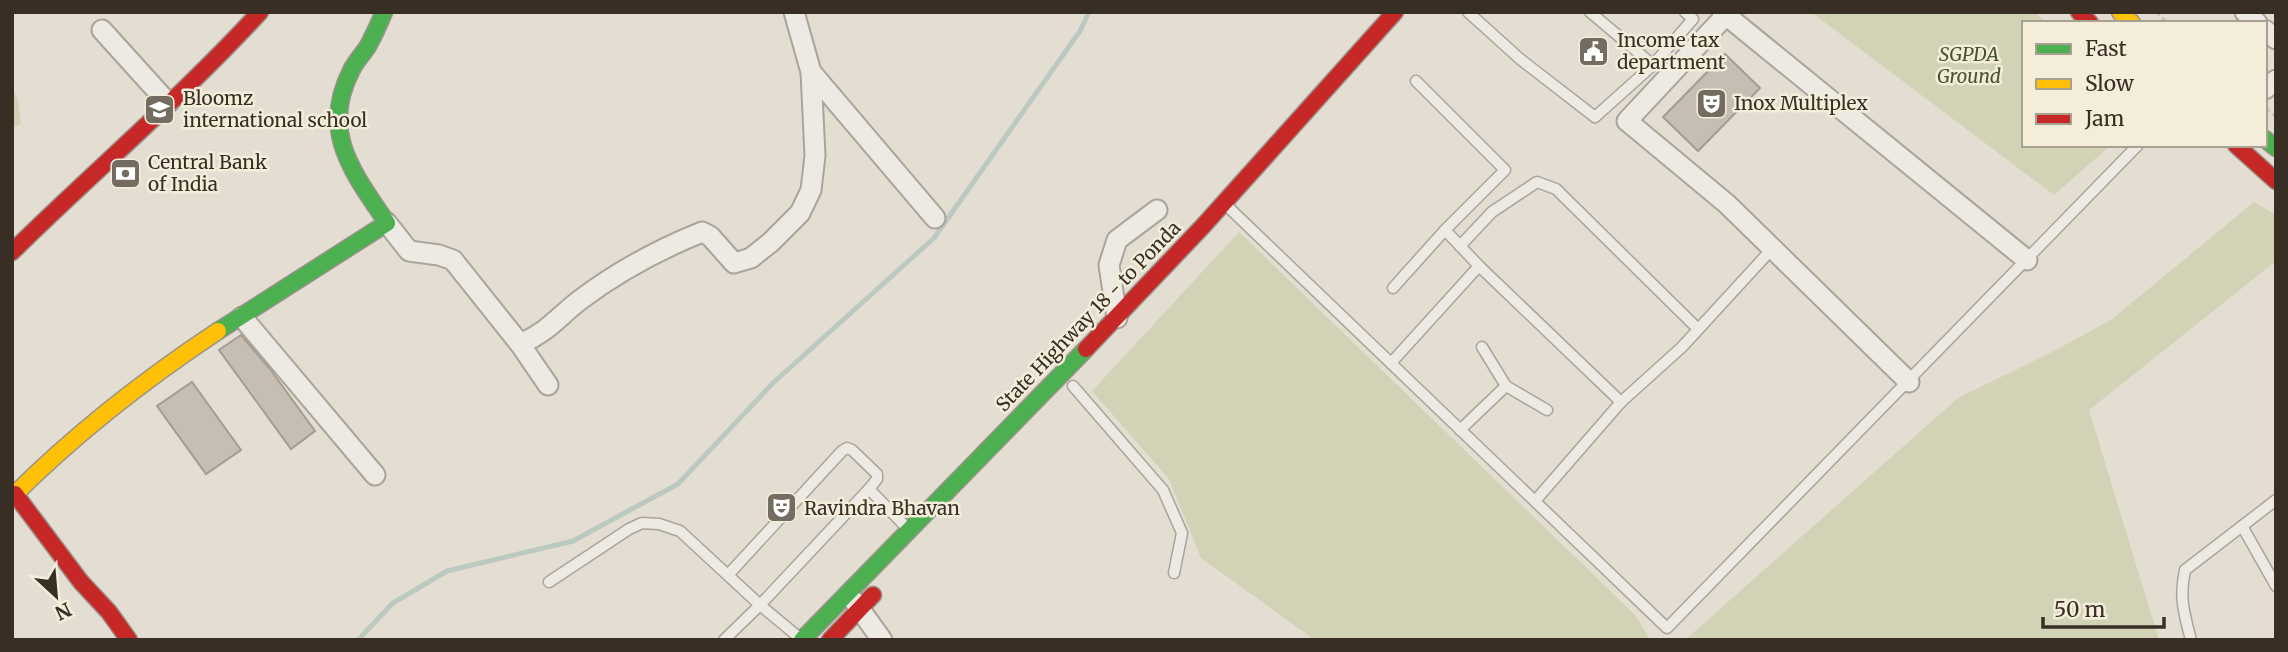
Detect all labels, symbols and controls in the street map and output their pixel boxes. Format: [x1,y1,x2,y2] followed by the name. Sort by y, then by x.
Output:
[2022,21,2267,147] legend
[1617,28,1726,74] place label: Income tax department
[1577,34,1611,68] public building icon: Income tax department
[2085,35,2127,62] text: Fast
[1937,42,2001,88] park label: SGPDA Ground
[2085,70,2134,97] text: Slow
[183,86,367,132] place label: Bloomz international school
[1694,86,1728,120] theatre icon: Inox Multiplex
[1734,91,1868,115] place label: Inox Multiplex
[143,92,177,126] school or university icon: Bloomz international school
[2084,105,2124,132] text: Jam
[148,150,267,196] place label: Central Bank of India
[108,156,142,190] bank icon: Central Bank of India
[991,216,1185,416] street label: State Highway 18 - to Ponda
[764,491,798,525] theatre icon: Ravindra Bhavan
[804,496,960,520] place label: Ravindra Bhavan
[21,561,91,631] north arrow
[2043,586,2164,630] scale bar
[2054,596,2105,623] text: 50 m
[51,597,75,625] text: N

